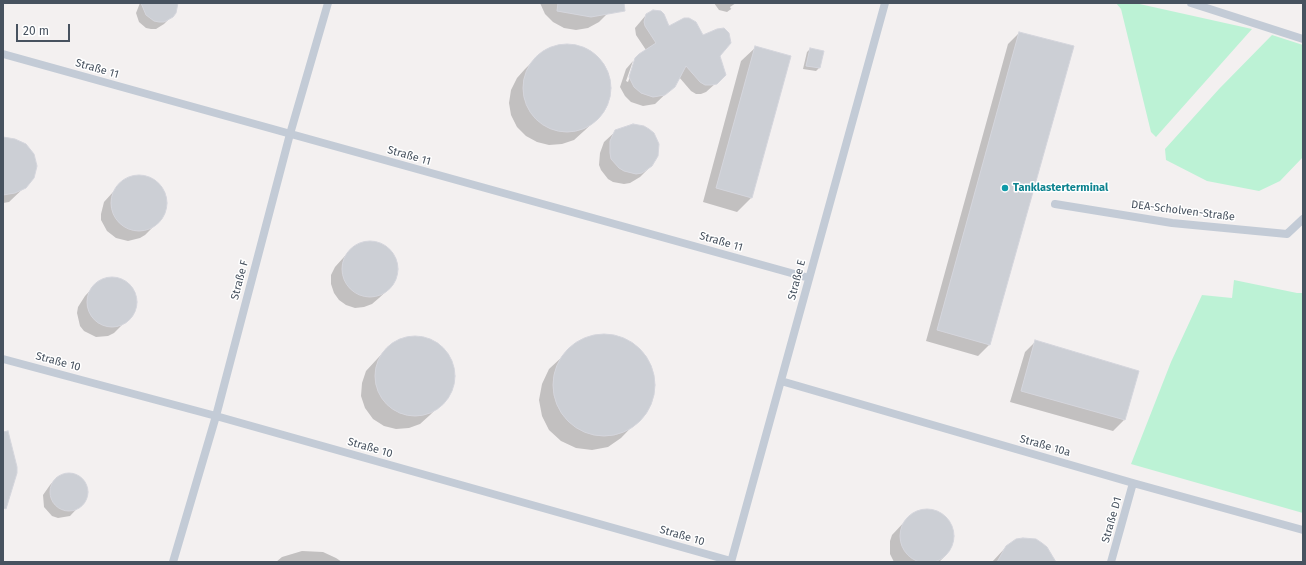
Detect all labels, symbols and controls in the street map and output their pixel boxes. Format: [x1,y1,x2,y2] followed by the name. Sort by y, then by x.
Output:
[18,16,72,42] scale bar
[23,24,49,38] text: 20 m
[74,57,120,81] street label: Straße 11
[386,144,432,168] street label: Straße 11
[1013,181,1108,195] place label: Tanklasterterminal
[1000,183,1010,193] marker: Tanklasterterminal
[1130,198,1236,224] street label: DEA-Scholven-Straße
[698,230,744,254] street label: Straße 11
[785,258,809,302] street label: Straße E
[228,259,252,301] street label: Straße F
[34,350,82,374] street label: Straße 10
[1018,432,1072,460] street label: Straße 10a
[346,435,394,461] street label: Straße 10
[1099,496,1125,544] street label: Straße D1
[658,523,706,549] street label: Straße 10

